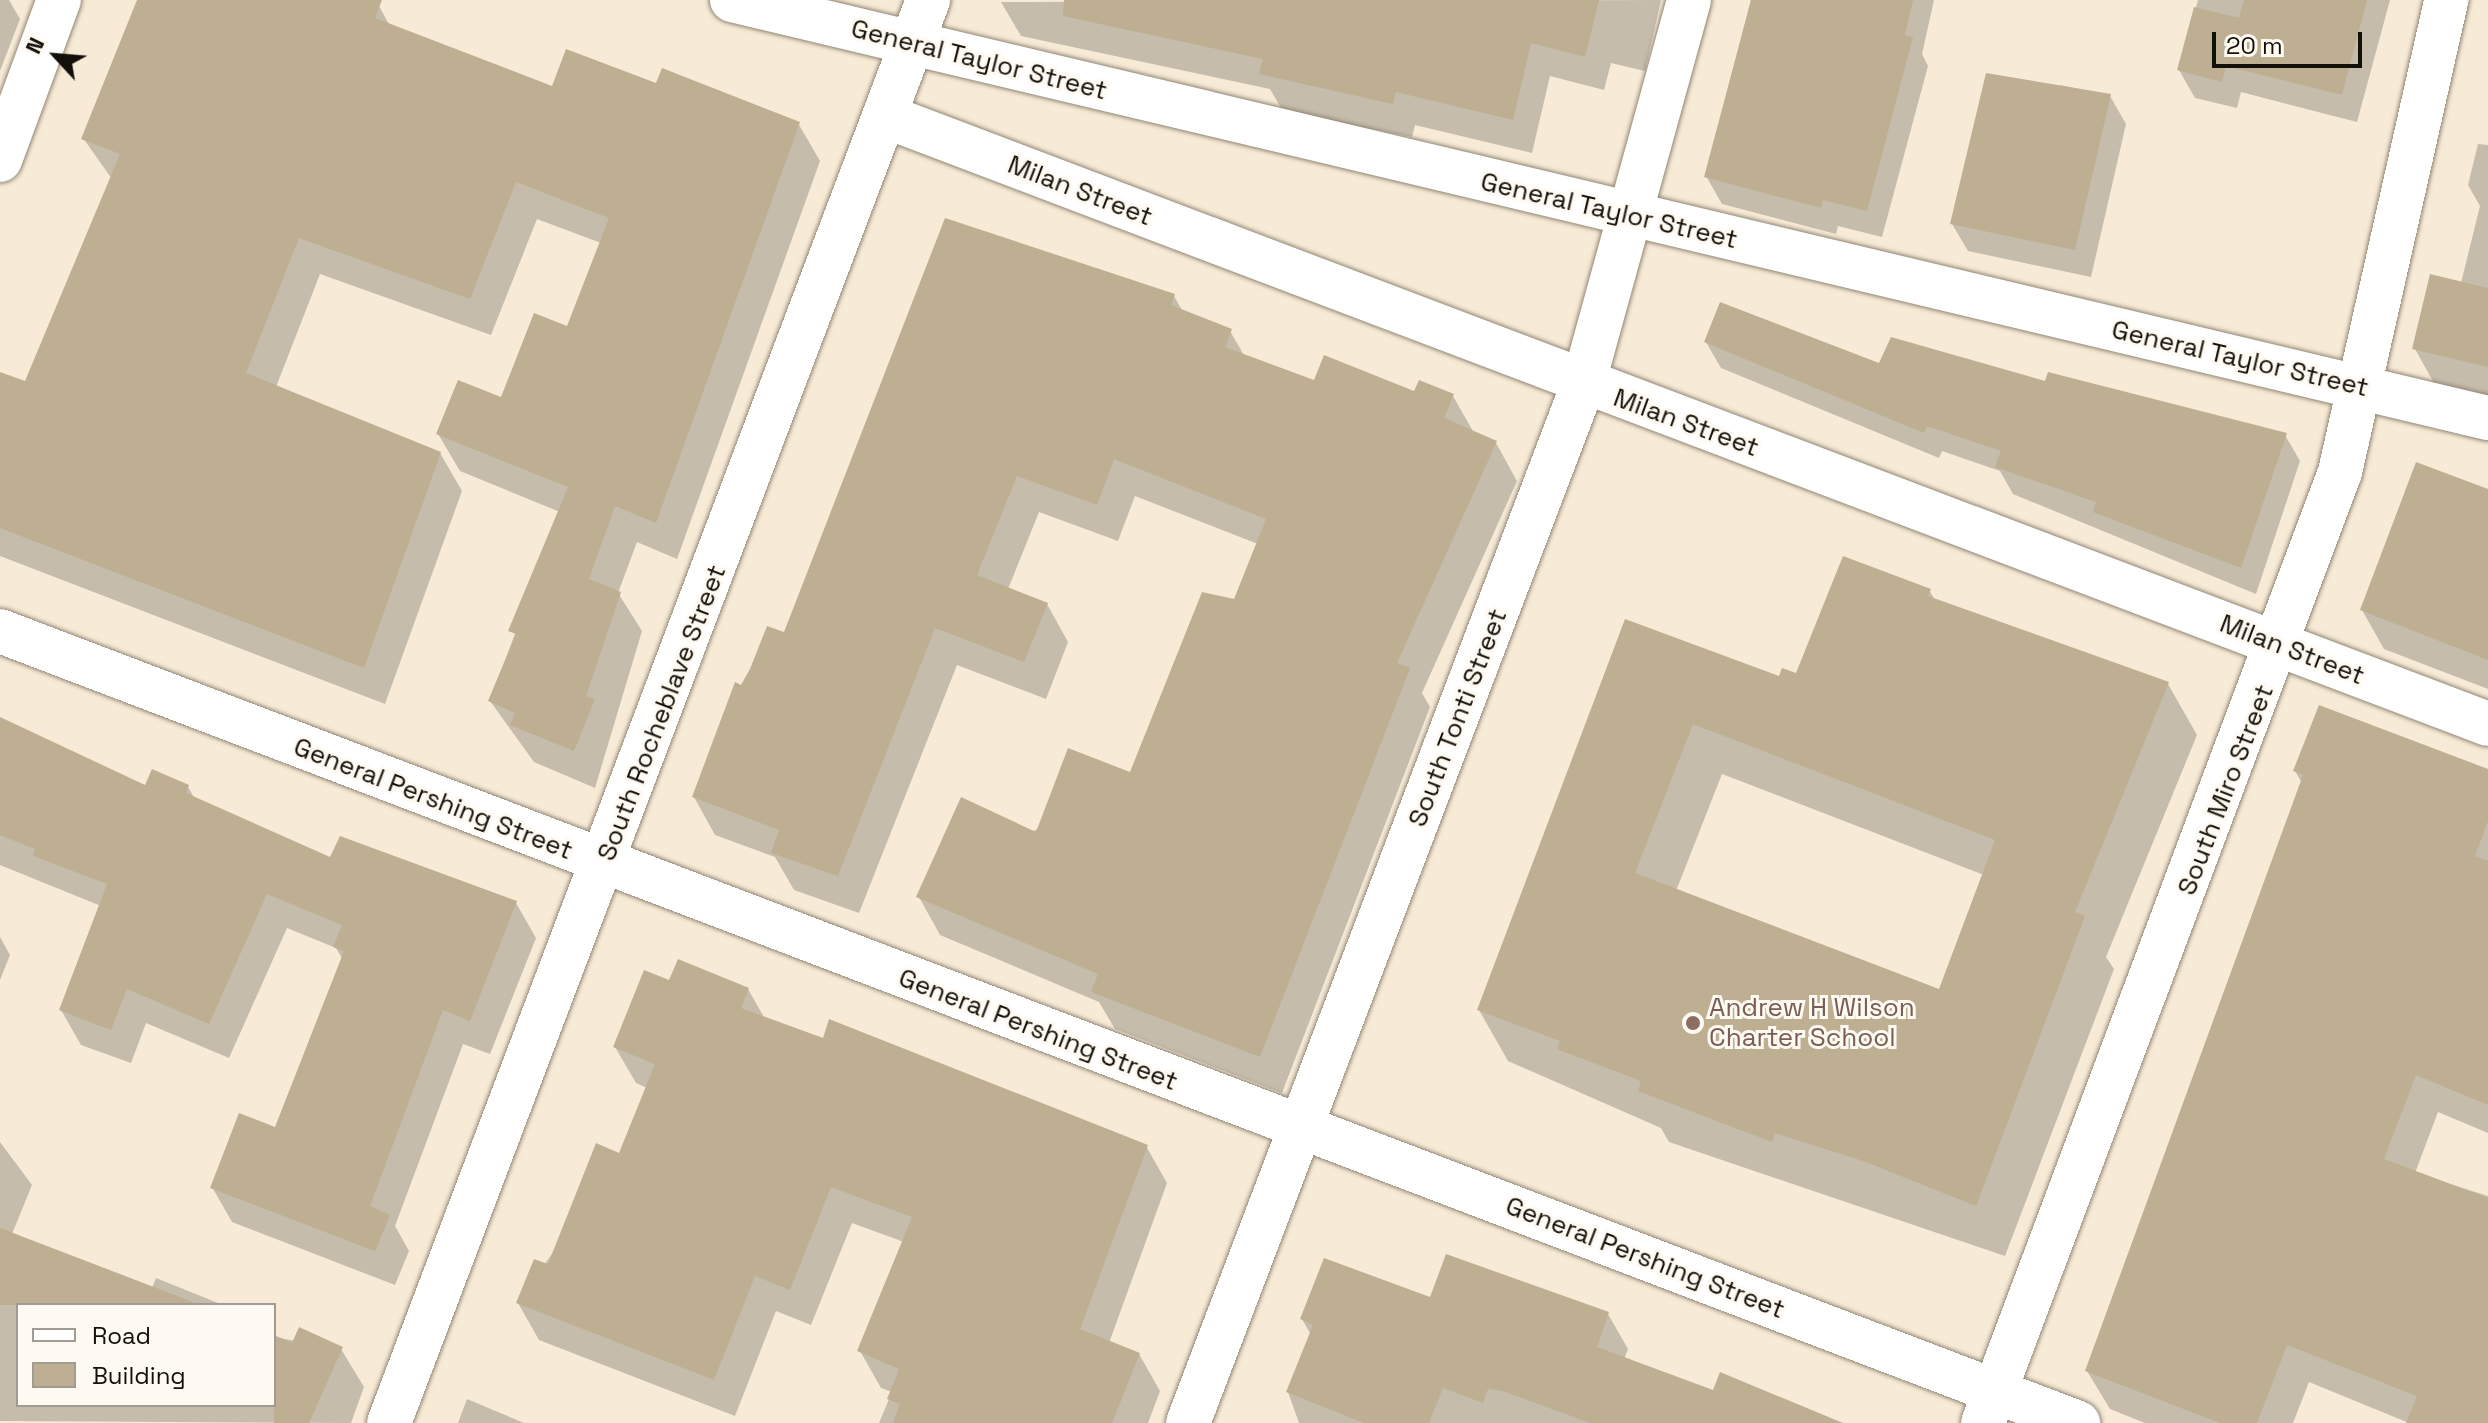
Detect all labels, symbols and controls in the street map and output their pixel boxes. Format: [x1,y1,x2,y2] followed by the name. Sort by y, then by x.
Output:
[848,13,1110,107] street label: General Taylor Street
[16,16,96,96] north arrow
[2216,16,2366,66] scale bar
[2226,30,2283,61] text: 20 m
[19,33,50,58] text: N
[1003,149,1157,233] street label: Milan Street
[1477,166,1741,256] street label: General Taylor Street
[2108,314,2372,404] street label: General Taylor Street
[1609,382,1763,464] street label: Milan Street
[591,561,733,865] street label: South Rocheblave Street
[1402,604,1514,832] street label: South Tonti Street
[2215,608,2369,692] street label: Milan Street
[2171,680,2281,900] street label: South Miro Street
[289,731,577,867] street label: General Pershing Street
[894,962,1182,1098] street label: General Pershing Street
[1709,992,1915,1054] place label: Andrew H Wilson Charter School
[1684,1014,1702,1032] marker: Andrew H Wilson Charter School
[1501,1190,1789,1326] street label: General Pershing Street
[16,1303,276,1407] legend
[92,1320,151,1351] text: Road
[92,1360,186,1391] text: Building

